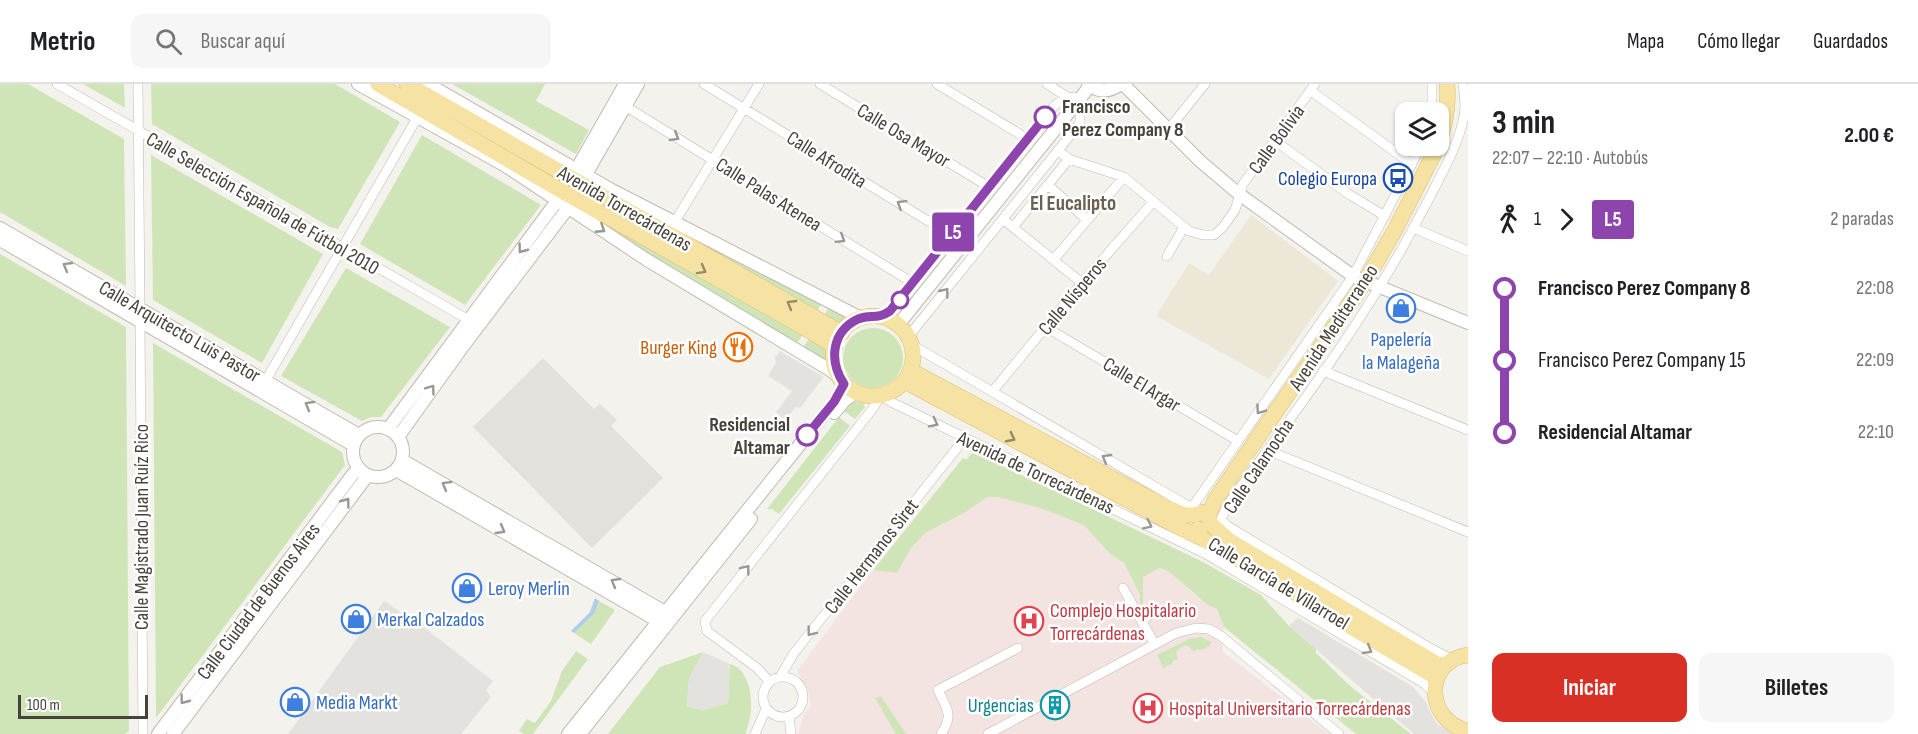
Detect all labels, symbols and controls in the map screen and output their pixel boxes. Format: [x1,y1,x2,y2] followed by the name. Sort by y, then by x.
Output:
[131,14,551,68] search box
[30,25,95,58] text: Metrio
[152,25,185,58] icon: search
[200,28,285,55] text: Buscar aquí
[1627,29,1664,54] text: Mapa
[1697,29,1780,54] text: Cómo llegar
[1813,29,1888,54] text: Guardados
[1062,95,1184,142] place label: Francisco Perez Company 8
[852,99,955,173] street label: Calle Osa Mayor
[1244,100,1310,179] street label: Calle Bolivia
[1395,102,1449,156] map controls
[1395,102,1449,156] button: layers
[1492,103,1555,143] text: 3 min
[1034,106,1056,128] marker: Francisco Perez Company 8
[1844,122,1894,149] text: 2.00 €
[782,126,871,194] street label: Calle Afrodita
[142,127,383,280] street label: Calle Selección Española de Fútbol 2010
[669,129,679,141] one-way arrow
[1492,146,1648,170] text: 22:07 – 22:10 · Autobús
[711,153,826,237] street label: Calle Palas Atenea
[552,160,696,257] street label: Avenida Torrecárdenas
[1382,162,1414,194] bus stop icon: Colegio Europa
[1278,167,1377,191] place label: Colegio Europa
[1030,191,1116,216] district label: El Eucalipto
[897,200,907,212] one-way arrow
[1492,203,1525,236] icon: walk
[1550,203,1583,236] icon: forward
[1534,207,1541,231] text: 1
[1604,207,1622,232] text: L5
[1830,207,1894,231] text: 2 paradas
[926,212,980,252] line badge: L5
[944,220,962,245] text: L5
[594,222,605,233] one-way arrow
[835,231,845,243] one-way arrow
[519,242,530,253] one-way arrow
[1033,253,1112,340] street label: Calle Nísperos
[1284,260,1383,396] street label: Avenida Mediterraneo
[63,262,73,273] one-way arrow
[695,263,706,274] one-way arrow
[1538,275,1750,302] text: Francisco Perez Company 8
[94,276,265,388] street label: Calle Arquitecto Luis Pastor
[1856,276,1894,300] text: 22:08
[938,288,949,299] one-way arrow
[891,291,909,309] unlabelled marker
[1385,292,1417,324] shop icon: Papelería la Malageña
[787,300,797,311] one-way arrow
[1362,328,1440,375] place label: Papelería la Malageña
[722,331,754,363] restaurant icon: Burger King
[640,336,717,360] place label: Burger King
[1538,347,1746,374] text: Francisco Perez Company 15
[1856,348,1894,372] text: 22:09
[1098,352,1185,417] street label: Calle El Argar
[424,384,435,395] one-way arrow
[305,401,315,412] one-way arrow
[1256,404,1267,415] one-way arrow
[709,413,790,460] place label: Residencial Altamar
[1218,414,1299,519] street label: Calle Calamocha
[928,415,939,427] one-way arrow
[1538,419,1692,446] text: Residencial Altamar
[1858,420,1894,444] text: 22:10
[130,424,154,630] street label: Calle Magistrado Juan Ruíz Rico
[796,424,818,446] marker: Residencial Altamar
[953,426,1118,520] street label: Avenida de Torrecárdenas
[1005,431,1015,442] one-way arrow
[1101,454,1112,465] one-way arrow
[442,480,452,492] one-way arrow
[819,494,924,619] street label: Calle Hermanos Siret
[339,498,350,509] one-way arrow
[192,518,326,685] street label: Calle Ciudad de Buenos Aires
[1141,518,1152,530] one-way arrow
[495,523,505,534] one-way arrow
[1204,532,1353,635] street label: Calle García de Villarroel
[738,565,749,576] one-way arrow
[451,572,483,604] shop icon: Leroy Merlin
[488,577,570,601] place label: Leroy Merlin
[611,578,621,589] one-way arrow
[1050,599,1196,646] place label: Complejo Hospitalario Torrecárdenas
[340,603,372,635] shop icon: Merkal Calzados
[1013,605,1045,637] hospital icon: Complejo Hospitalario Torrecárdenas
[377,608,484,632] place label: Merkal Calzados
[807,625,818,636] one-way arrow
[1362,643,1372,655] one-way arrow
[1492,653,1687,722] button: Iniciar
[1699,653,1894,722] button: Billetes
[279,686,311,718] shop icon: Media Markt
[1039,689,1071,721] building icon: Urgencias
[316,691,398,715] place label: Media Markt
[18,692,148,720] scale bar
[1132,692,1164,724] hospital icon: Hospital Universitario Torrecárdenas
[180,693,191,704] one-way arrow
[968,694,1034,718] place label: Urgencias
[27,696,60,715] text: 100 m
[1169,697,1411,721] place label: Hospital Universitario Torrecárdenas

